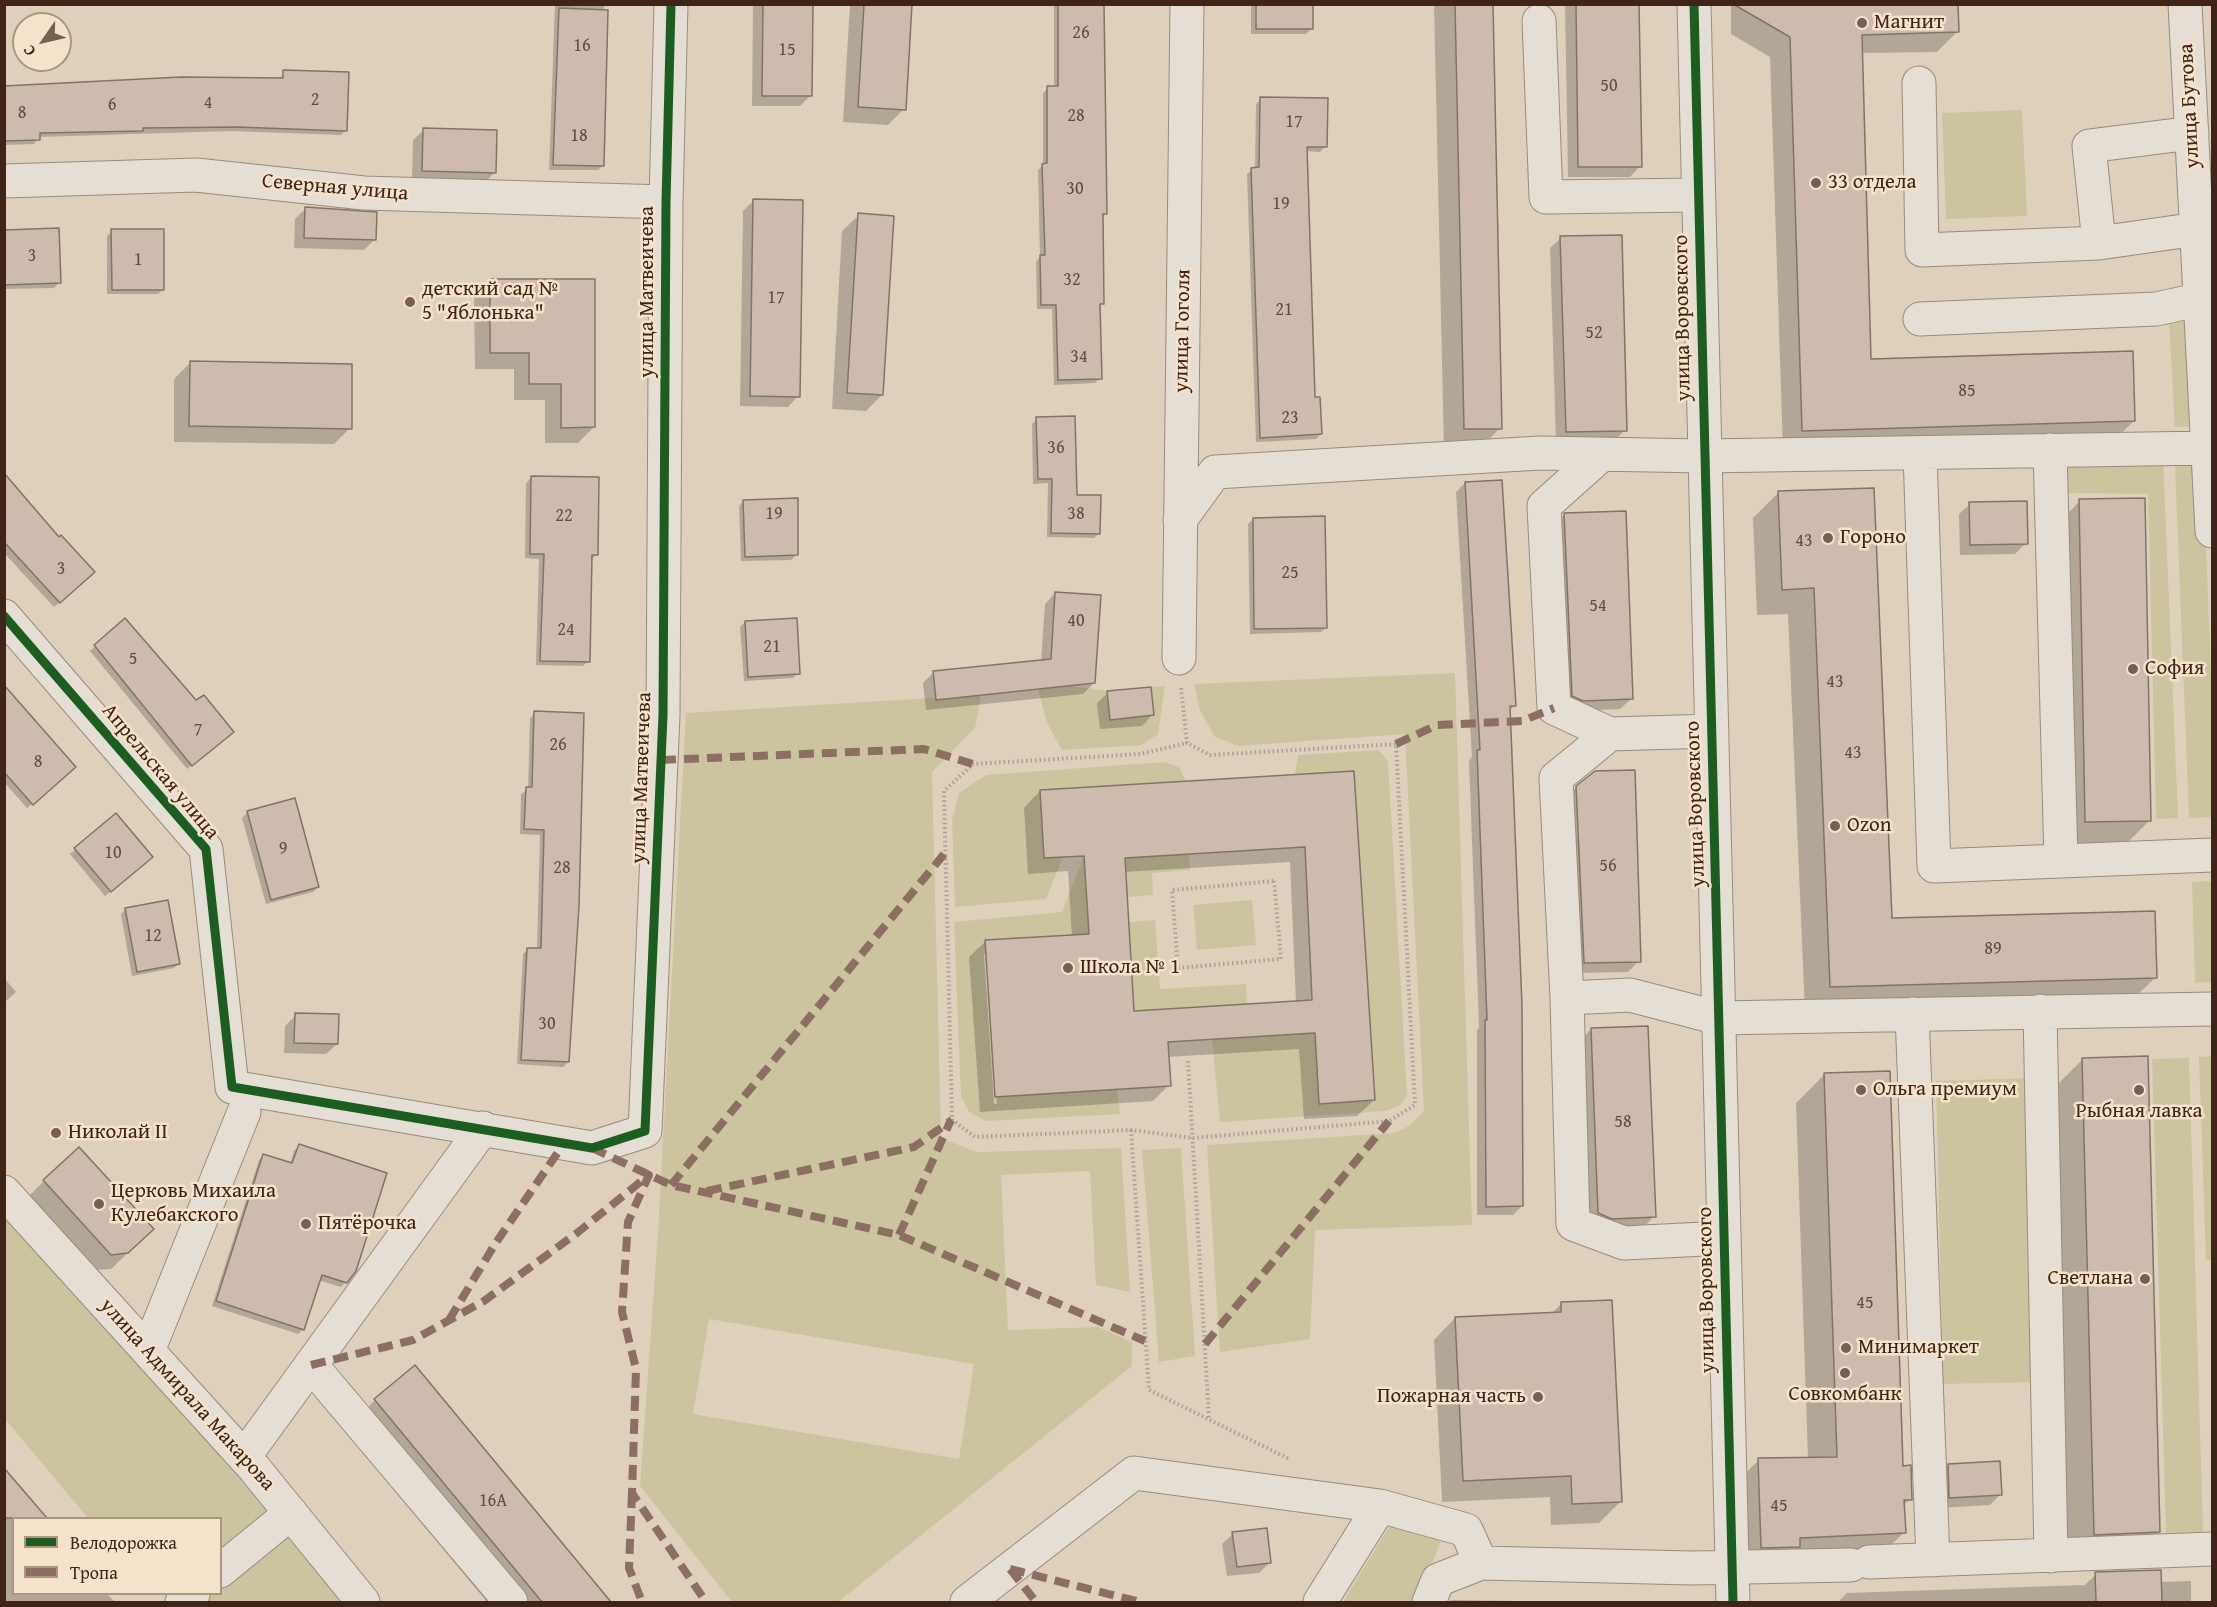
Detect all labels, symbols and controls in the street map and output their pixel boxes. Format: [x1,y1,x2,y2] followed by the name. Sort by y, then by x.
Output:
[1874,10,1944,36] place label: Магнит
[12,12,72,72] north arrow
[1855,16,1869,30] marker: Магнит
[1072,22,1090,44] house number: 26
[573,35,591,57] house number: 16
[778,39,796,61] house number: 15
[16,40,41,61] text: С
[2174,43,2206,169] street label: улица Бутова
[1600,75,1618,97] house number: 50
[311,89,319,111] house number: 2
[204,92,212,114] house number: 4
[108,94,116,116] house number: 6
[18,102,26,124] house number: 8
[1067,105,1085,127] house number: 28
[1285,111,1303,133] house number: 17
[570,125,588,147] house number: 18
[261,169,409,207] street label: Северная улица
[1828,170,1917,196] place label: 33 отдела
[1809,176,1823,190] marker: 33 отдела
[1066,178,1084,200] house number: 30
[1272,193,1290,215] house number: 19
[635,206,661,378] street label: улица Матвеичева
[1669,234,1697,402] street label: улица Воровского
[28,245,36,267] house number: 3
[134,249,142,271] house number: 1
[1063,269,1081,291] house number: 32
[1169,269,1197,393] street label: улица Гоголя
[422,277,558,327] place label: детский сад № 5 "Яблонька"
[767,287,785,309] house number: 17
[403,295,417,309] marker: детский сад № 5 "Яблонька"
[1275,299,1293,321] house number: 21
[1585,322,1603,344] house number: 52
[1070,346,1088,368] house number: 34
[1958,380,1976,402] house number: 85
[1281,407,1299,429] house number: 23
[1047,437,1065,459] house number: 36
[765,503,783,525] house number: 19
[1067,503,1085,525] house number: 38
[555,505,573,527] house number: 22
[1840,525,1906,551] place label: Гороно
[1795,530,1813,552] house number: 43
[1821,531,1835,545] marker: Гороно
[57,558,65,580] house number: 3
[1281,562,1299,584] house number: 25
[1589,595,1607,617] house number: 54
[1067,610,1085,632] house number: 40
[557,619,575,641] house number: 24
[763,636,781,658] house number: 21
[129,648,137,670] house number: 5
[2145,656,2204,682] place label: София
[2126,662,2140,676] marker: София
[1826,671,1844,693] house number: 43
[626,692,658,864] street label: улица Матвеичева
[96,699,224,845] street label: Апрельская улица
[194,719,202,741] house number: 7
[1680,720,1712,888] street label: улица Воровского
[549,734,567,756] house number: 26
[1844,742,1862,764] house number: 43
[34,751,42,773] house number: 8
[1847,813,1891,839] place label: Ozon
[1828,819,1842,833] marker: Ozon
[279,838,287,860] house number: 9
[104,842,122,864] house number: 10
[1599,855,1617,877] house number: 56
[553,857,571,879] house number: 28
[144,925,162,947] house number: 12
[1984,938,2002,960] house number: 89
[1080,955,1180,981] place label: Школа № 1
[1061,961,1075,975] marker: Школа № 1
[538,1013,556,1035] house number: 30
[1873,1077,2017,1103] place label: Ольга премиум
[1854,1083,1868,1097] marker: Ольга премиум
[2132,1083,2146,1097] marker: Рыбная лавка
[2076,1099,2202,1125] place label: Рыбная лавка
[1614,1111,1632,1133] house number: 58
[68,1120,168,1146] place label: Николай II
[49,1126,63,1140] marker: Николай II
[111,1179,276,1229] place label: Церковь Михаила Кулебакского
[92,1197,106,1211] marker: Церковь Михаила Кулебакского
[1693,1206,1721,1374] street label: улица Воровского
[318,1211,416,1237] place label: Пятёрочка
[299,1217,313,1231] marker: Пятёрочка
[2048,1266,2133,1292] place label: Светлана
[2138,1272,2152,1286] marker: Светлана
[1856,1292,1874,1314] house number: 45
[94,1294,280,1496] street label: улица Адмирала Макарова
[1858,1335,1979,1361] place label: Минимаркет
[1839,1341,1853,1355] marker: Минимаркет
[1838,1366,1852,1380] marker: Совкомбанк
[1788,1382,1902,1408] place label: Совкомбанк
[1377,1384,1526,1410] place label: Пожарная часть
[1531,1390,1545,1404] marker: Пожарная часть
[479,1490,507,1512] house number: 16А
[1770,1495,1788,1517] house number: 45
[12,1517,222,1595] legend
[70,1529,177,1556] text: Велодорожка
[70,1559,118,1586] text: Тропа

